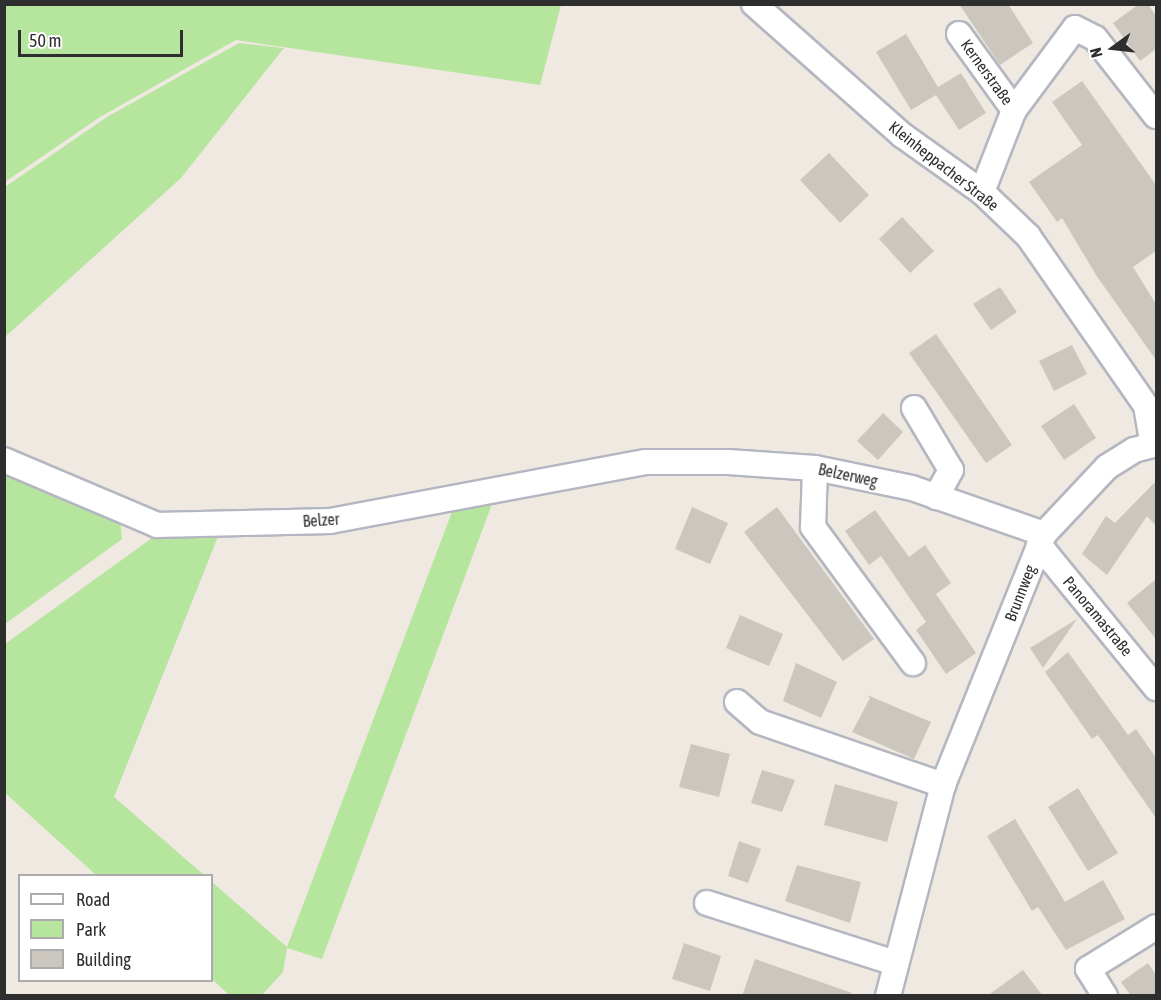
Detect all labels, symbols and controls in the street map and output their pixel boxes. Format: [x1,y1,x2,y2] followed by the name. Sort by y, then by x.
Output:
[21,18,186,56] scale bar
[1083,18,1143,78] north arrow
[29,30,61,51] text: 50 m
[957,36,1017,108] street label: Kernerstraße
[1086,46,1106,60] text: N
[885,117,1003,215] street label: Kleinheppacher Straße
[817,459,879,491] street label: Belzerweg
[302,509,340,531] street label: Belzer
[1000,562,1040,624] street label: Brunnweg
[1059,572,1137,660] street label: Panoramastraße
[18,874,213,982] legend
[76,889,110,910] text: Road
[76,919,106,940] text: Park
[76,949,131,970] text: Building

